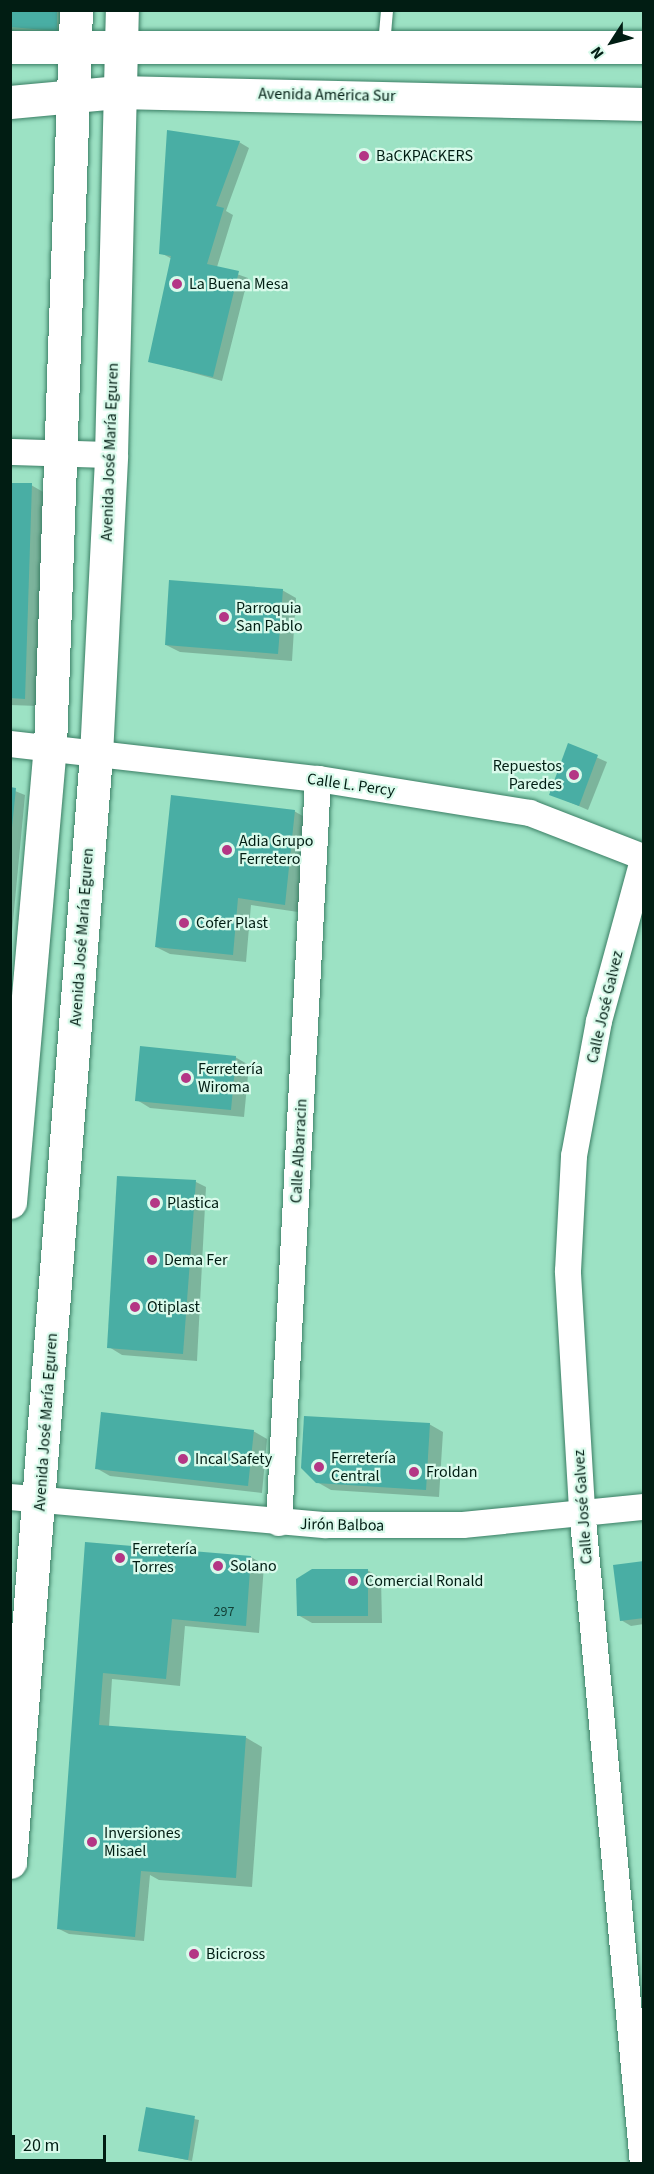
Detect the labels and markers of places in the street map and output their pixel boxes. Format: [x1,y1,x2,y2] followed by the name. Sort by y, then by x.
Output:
[376,146,473,166] place label: BaCKPACKERS
[357,149,371,163] marker: BaCKPACKERS
[189,274,288,294] place label: La Buena Mesa
[170,277,184,291] marker: La Buena Mesa
[236,598,303,636] place label: Parroquia San Pablo
[217,610,231,624] marker: Parroquia San Pablo
[493,756,562,794] place label: Repuestos Paredes
[567,768,581,782] marker: Repuestos Paredes
[239,831,313,869] place label: Adia Grupo Ferretero
[220,843,234,857] marker: Adia Grupo Ferretero
[196,913,268,933] place label: Cofer Plast
[177,916,191,930] marker: Cofer Plast
[198,1059,263,1097] place label: Ferretería Wiroma
[179,1071,193,1085] marker: Ferretería Wiroma
[167,1193,219,1213] place label: Plastica
[148,1196,162,1210] marker: Plastica
[164,1250,227,1270] place label: Dema Fer
[145,1253,159,1267] marker: Dema Fer
[147,1297,200,1317] place label: Otiplast
[128,1300,142,1314] marker: Otiplast
[331,1448,396,1486] place label: Ferretería Central
[195,1449,272,1469] place label: Incal Safety
[176,1452,190,1466] marker: Incal Safety
[312,1460,326,1474] marker: Ferretería Central
[426,1462,477,1482] place label: Froldan
[407,1465,421,1479] marker: Froldan
[132,1539,197,1577] place label: Ferretería Torres
[113,1551,127,1565] marker: Ferretería Torres
[230,1556,277,1576] place label: Solano
[211,1559,225,1573] marker: Solano
[365,1571,483,1591] place label: Comercial Ronald
[346,1574,360,1588] marker: Comercial Ronald
[104,1823,181,1861] place label: Inversiones Misael
[85,1835,99,1849] marker: Inversiones Misael
[206,1944,265,1964] place label: Bicicross
[187,1947,201,1961] marker: Bicicross

